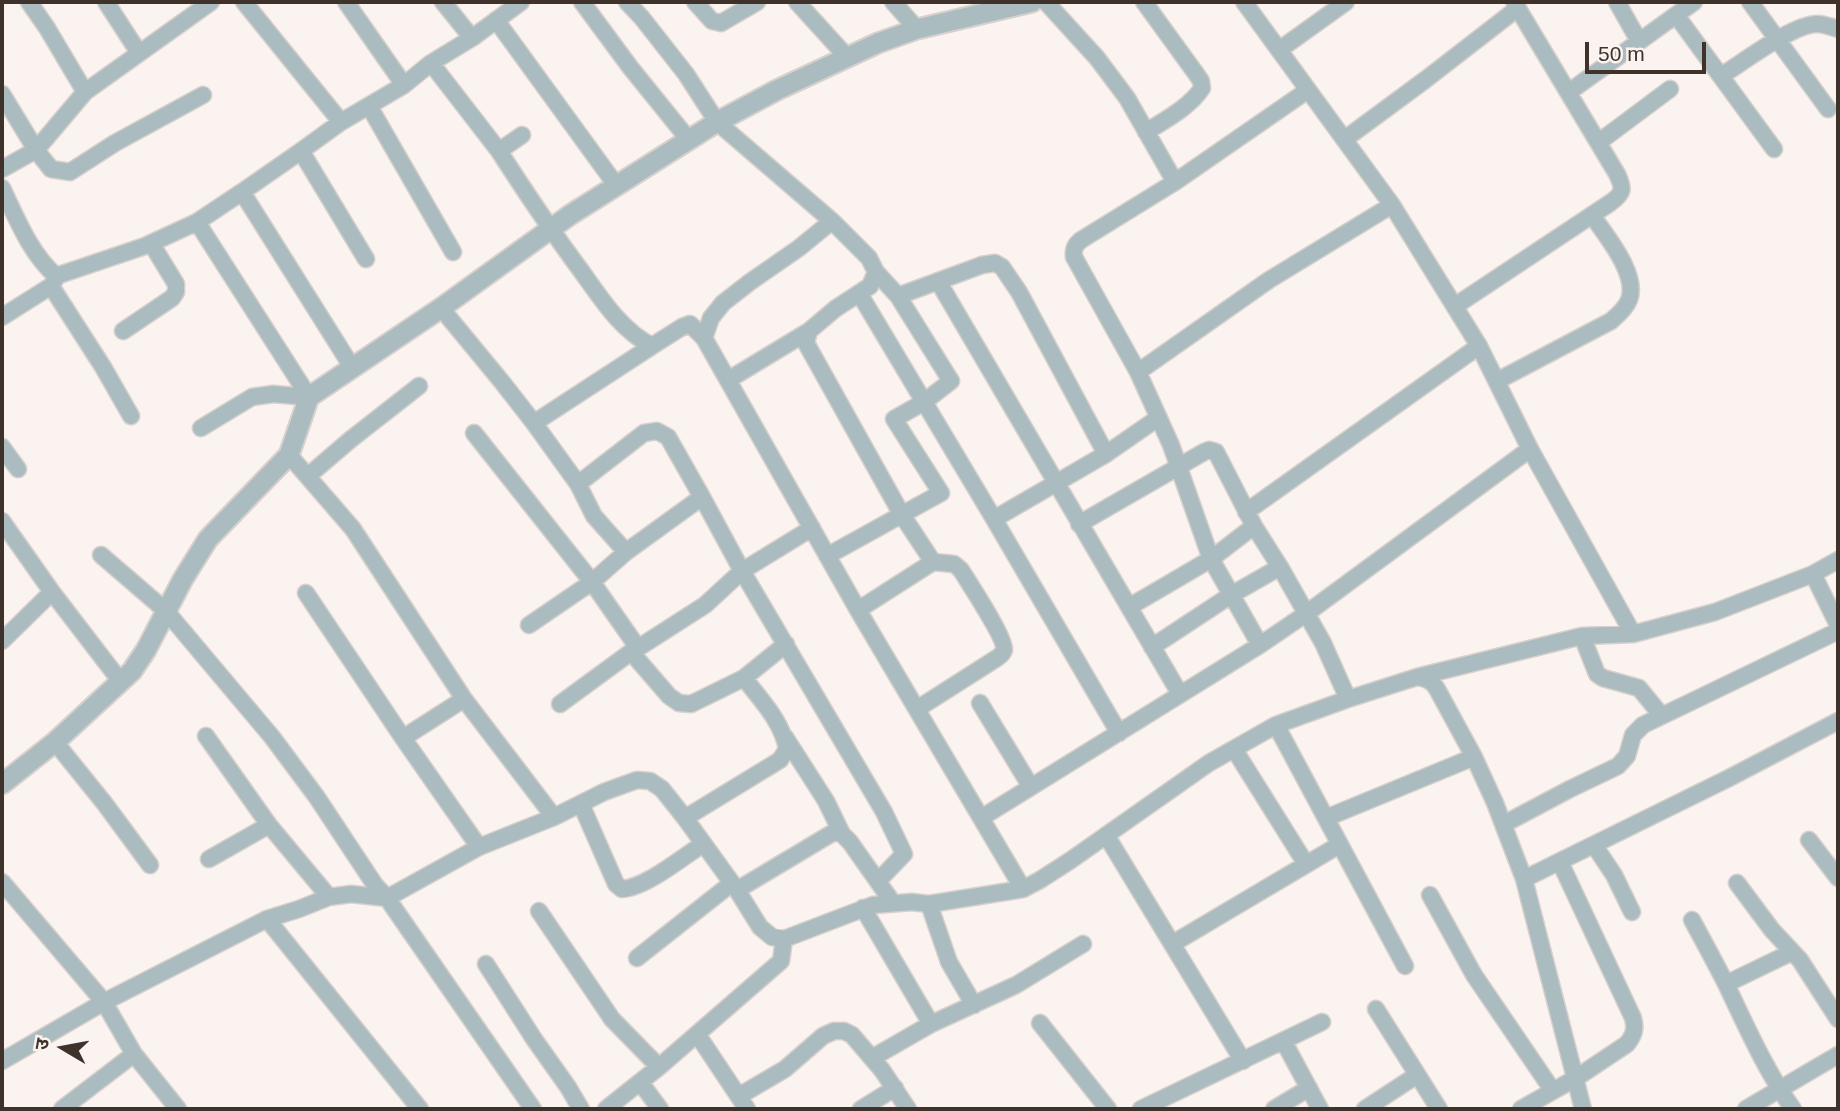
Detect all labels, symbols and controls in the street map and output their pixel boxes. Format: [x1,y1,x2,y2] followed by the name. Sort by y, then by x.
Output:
[1588,28,1709,72] scale bar
[1598,42,1645,65] text: 50 m
[28,1013,98,1083] north arrow
[31,1037,53,1052] text: उ

